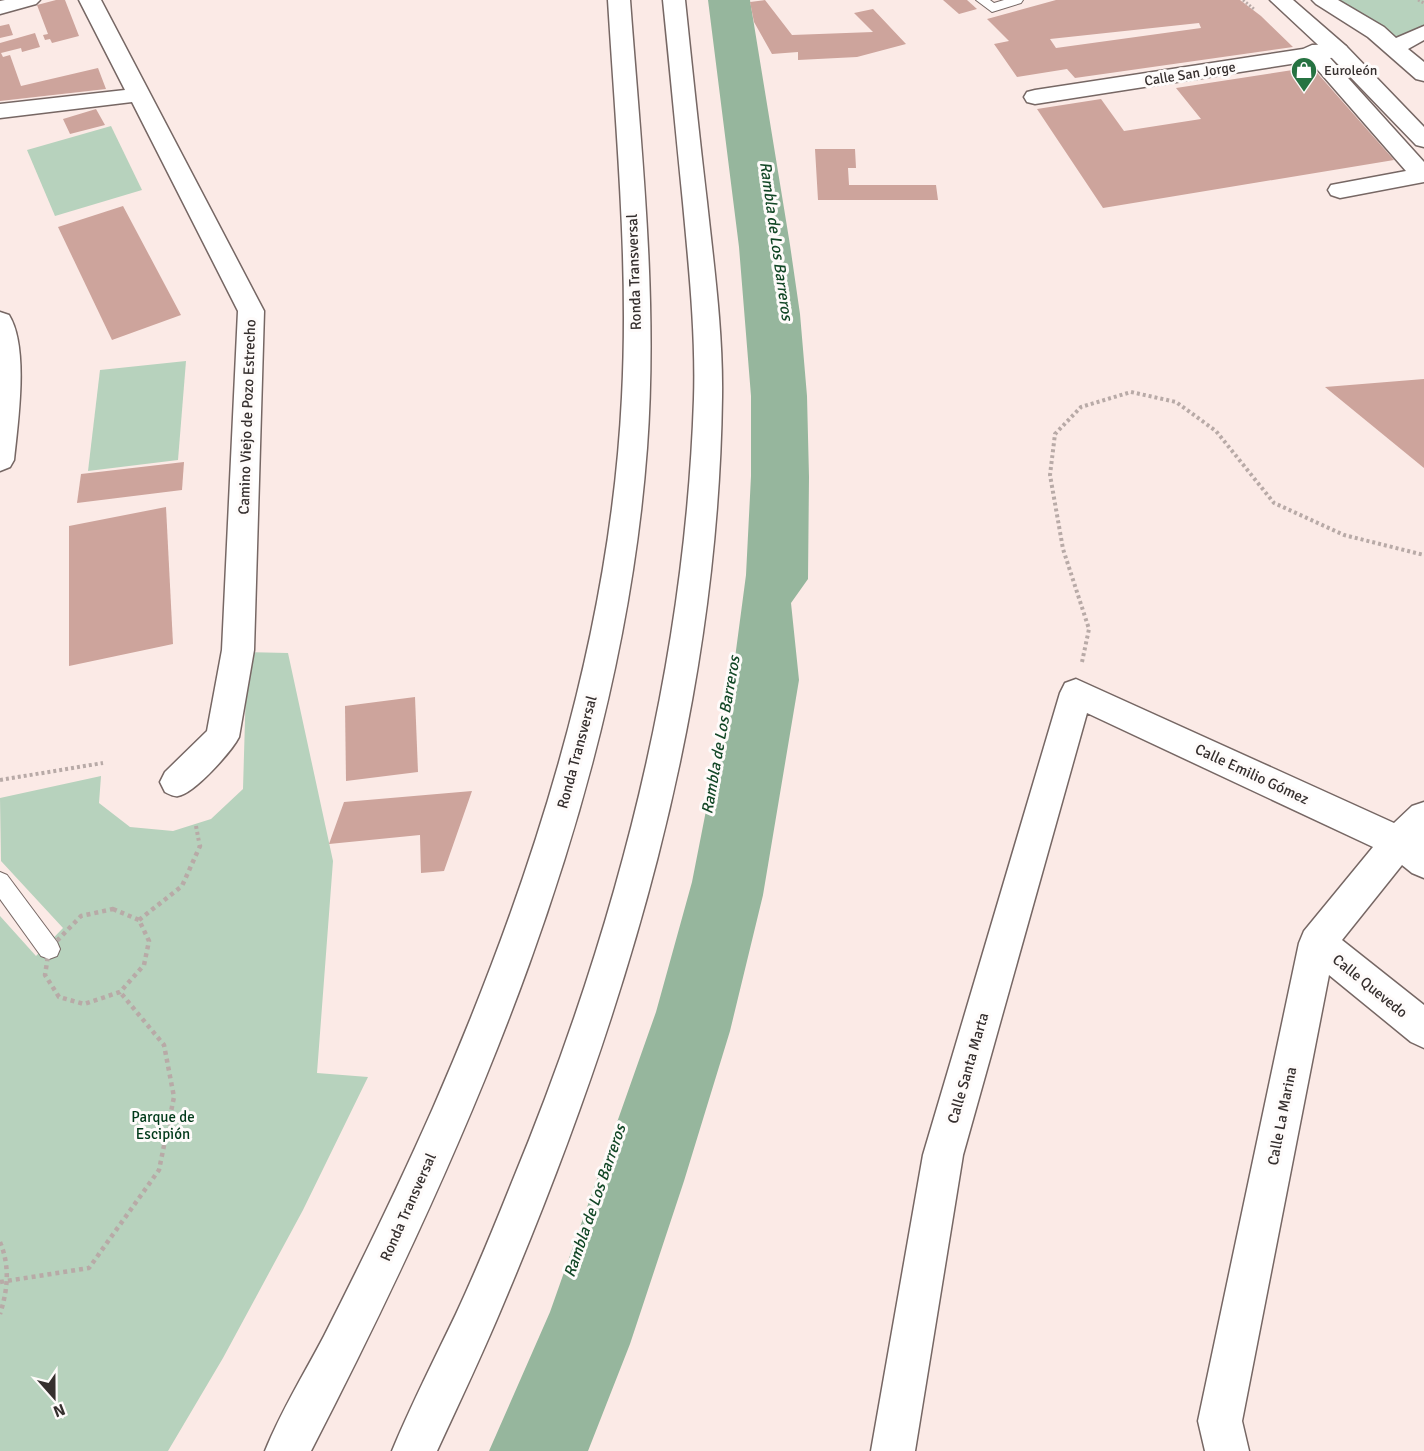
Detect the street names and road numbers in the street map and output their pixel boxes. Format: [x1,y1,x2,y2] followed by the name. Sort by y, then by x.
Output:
[1143,58,1237,90] street label: Calle San Jorge
[623,214,645,330] street label: Ronda Transversal
[235,319,259,515] street label: Camino Viejo de Pozo Estrecho
[553,694,601,810] street label: Ronda Transversal
[1192,740,1312,808] street label: Calle Emilio Gómez
[1329,950,1411,1022] street label: Calle Quevedo
[944,1010,992,1126] street label: Calle Santa Marta
[1264,1065,1300,1167] street label: Calle La Marina
[376,1150,440,1264] street label: Ronda Transversal

